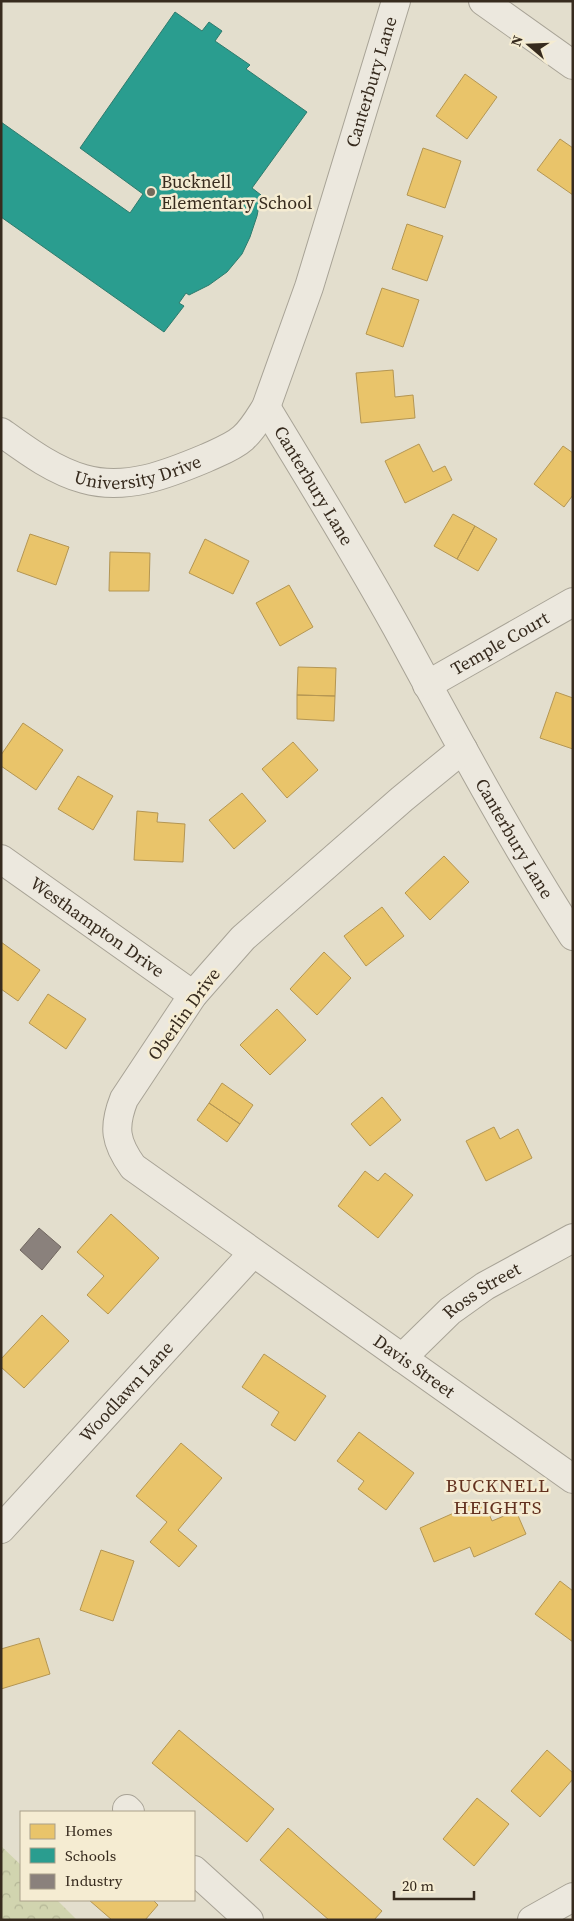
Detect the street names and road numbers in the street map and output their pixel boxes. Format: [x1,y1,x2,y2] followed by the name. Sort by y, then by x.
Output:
[339,13,403,150] street label: Canterbury Lane
[268,421,360,550] street label: Canterbury Lane
[71,448,205,495] street label: University Drive
[446,605,554,681] street label: Temple Court
[470,774,560,903] street label: Canterbury Lane
[25,871,170,983] street label: Westhampton Drive
[141,962,226,1065] street label: Oberlin Drive
[437,1256,525,1324] street label: Ross Street
[369,1328,460,1404] street label: Davis Street
[73,1335,179,1447] street label: Woodlawn Lane

